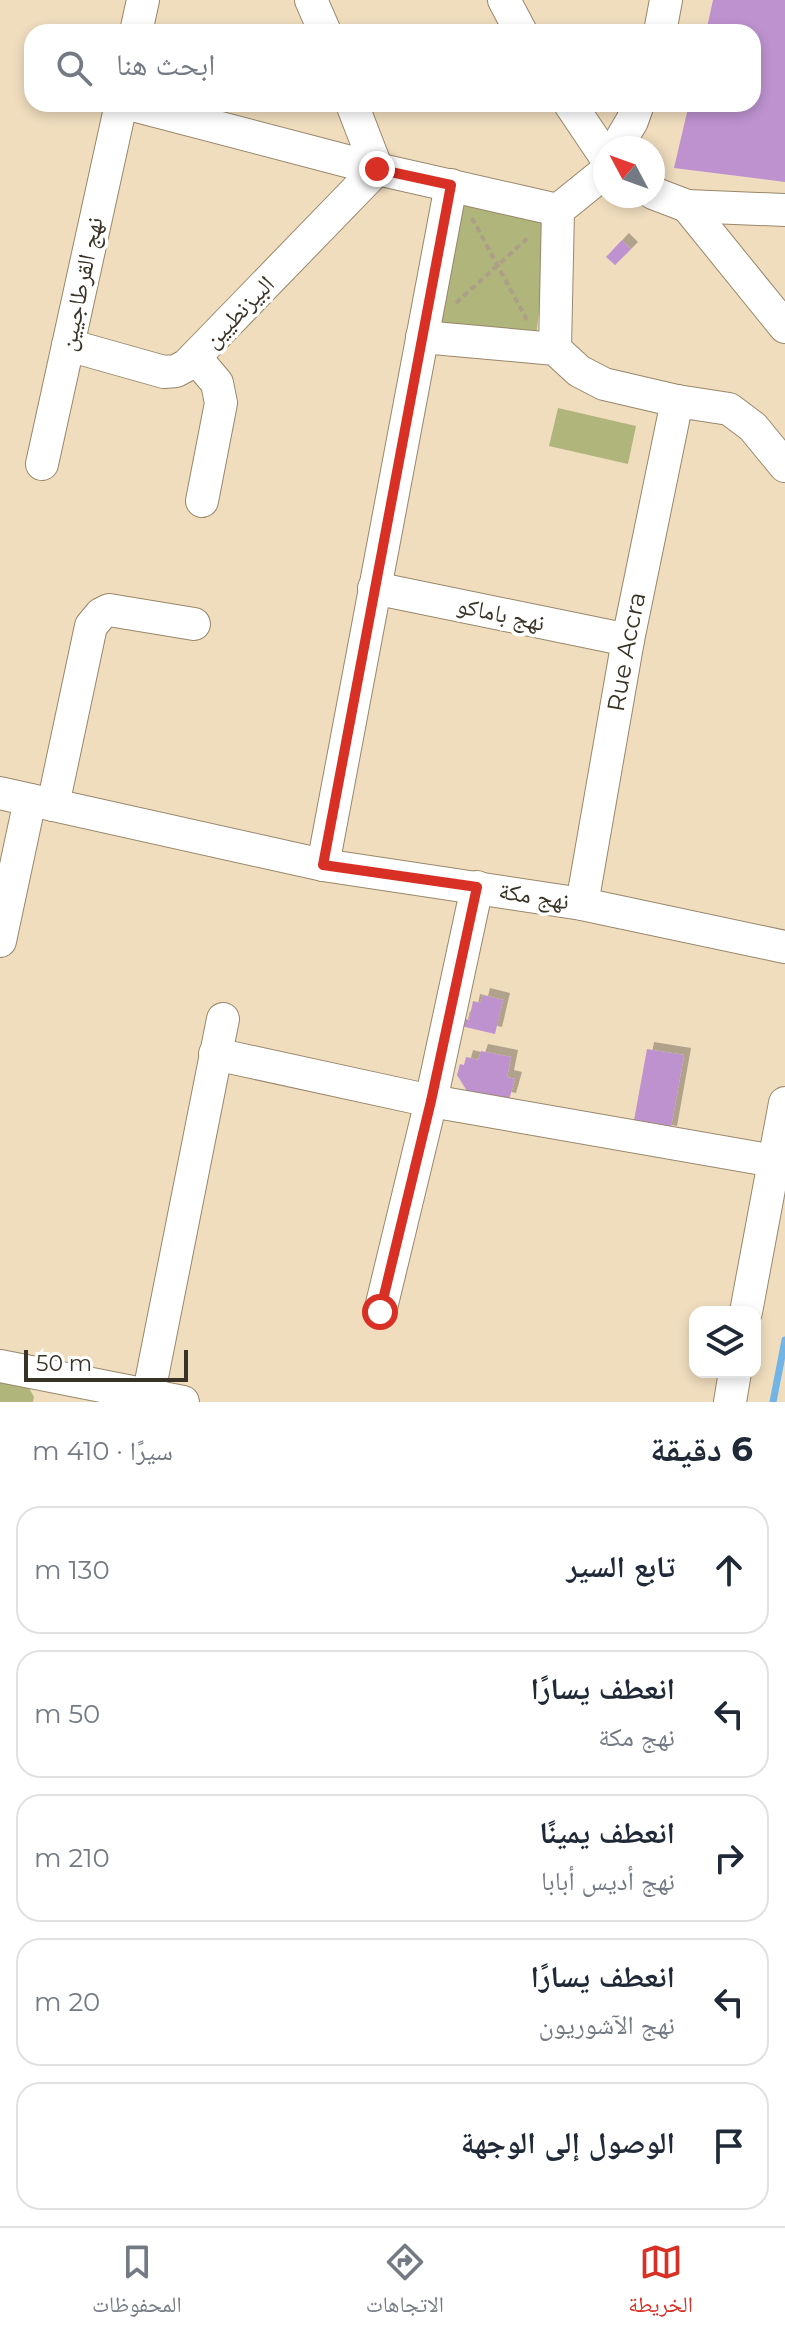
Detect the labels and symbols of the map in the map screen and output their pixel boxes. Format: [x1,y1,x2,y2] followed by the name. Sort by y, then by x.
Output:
[593,136,665,208] north arrow
[359,151,395,187] route end
[52,214,110,354] street label: نهج القرطاجيين
[197,270,280,354] street label: البيزنطيين
[601,589,651,714] street label: Rue Accra
[454,590,548,638] street label: نهج باماكو
[497,876,571,916] street label: نهج مكة
[362,1294,398,1330] route start
[24,1346,188,1382] scale bar

